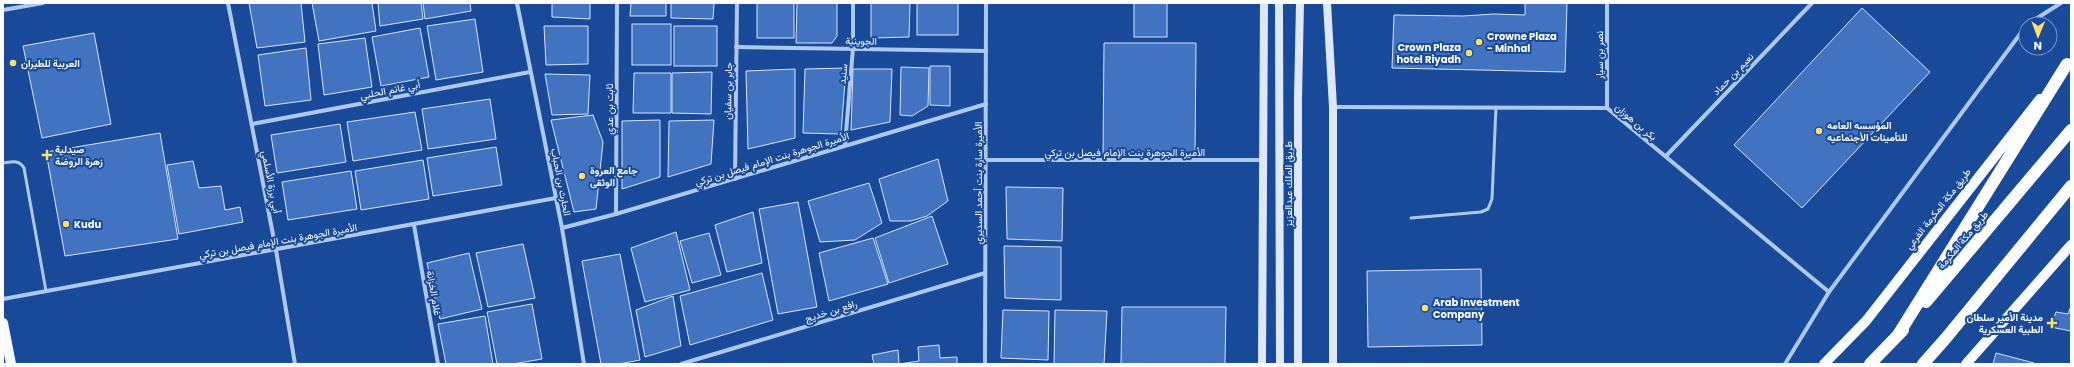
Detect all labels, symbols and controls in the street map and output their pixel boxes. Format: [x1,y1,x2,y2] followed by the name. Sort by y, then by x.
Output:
[2018,16,2058,56] north arrow
[1487,29,1557,56] place label: Crowne Plaza - Minhal
[1592,31,1607,80] street label: نصر بن سيار
[845,33,877,49] street label: الجوينبة
[1474,37,1484,47] marker: Crowne Plaza - Minhal
[2034,38,2042,54] text: N
[1396,40,1461,67] place label: Crown Plaza hotel Riyadh
[1464,48,1474,58] marker: Crown Plaza hotel Riyadh
[1709,49,1757,99] street label: نعيم بن حماد
[21,56,80,71] place label: العربية للطيران
[8,58,18,68] marker: العربية للطيران
[720,62,736,120] street label: جابر بن سفيان
[835,63,851,85] street label: سنيد
[359,77,422,104] street label: أبي غانم الحلبي
[602,83,618,135] street label: ثابت بن عدي
[1612,100,1660,144] street label: بكر بن هوزان
[1827,118,1908,145] place label: المؤسسه العامه للتأمينات الأجتماعيه
[971,122,987,244] street label: الأميرة سارة بنت أحمد السديري
[1814,126,1824,136] marker: المؤسسه العامه للتأمينات الأجتماعيه
[693,128,851,191] street label: الأميرة الجوهرة بنت الإمام فيصل بن تركي
[1281,141,1296,228] street label: طريق الملك عبدالعزيز
[55,142,103,169] place label: صيدلية زهرة الروضة
[1045,145,1205,161] street label: الأميرة الجوهرة بنت الإمام فيصل بن تركي
[547,147,575,217] street label: الحارث بن الحباب
[257,149,285,215] street label: أبي برزة الأسلمي
[42,150,52,160] marker: صيدلية زهرة الروضة
[590,163,638,190] place label: جامع العروة الوثقى
[1903,166,1973,252] street label: طريق مكة المكرمة الفرعي
[577,171,587,181] marker: جامع العروة الوثقى
[1935,209,1991,271] street label: طريق مكة المكرمة
[74,217,101,232] place label: Kudu
[61,219,71,229] marker: Kudu
[198,220,358,263] street label: الأميرة الجوهرة بنت الإمام فيصل بن تركي
[423,269,445,317] street label: غلام الخزانة
[1433,295,1520,322] place label: Arab Investment Company
[803,296,859,326] street label: رافع بن خديج
[1420,303,1430,313] marker: Arab Investment Company
[1967,310,2044,337] place label: مدينة الأمير سلطان الطبية العسكرية
[2046,317,2058,329] marker: مدينة الأمير سلطان الطبية العسكرية

